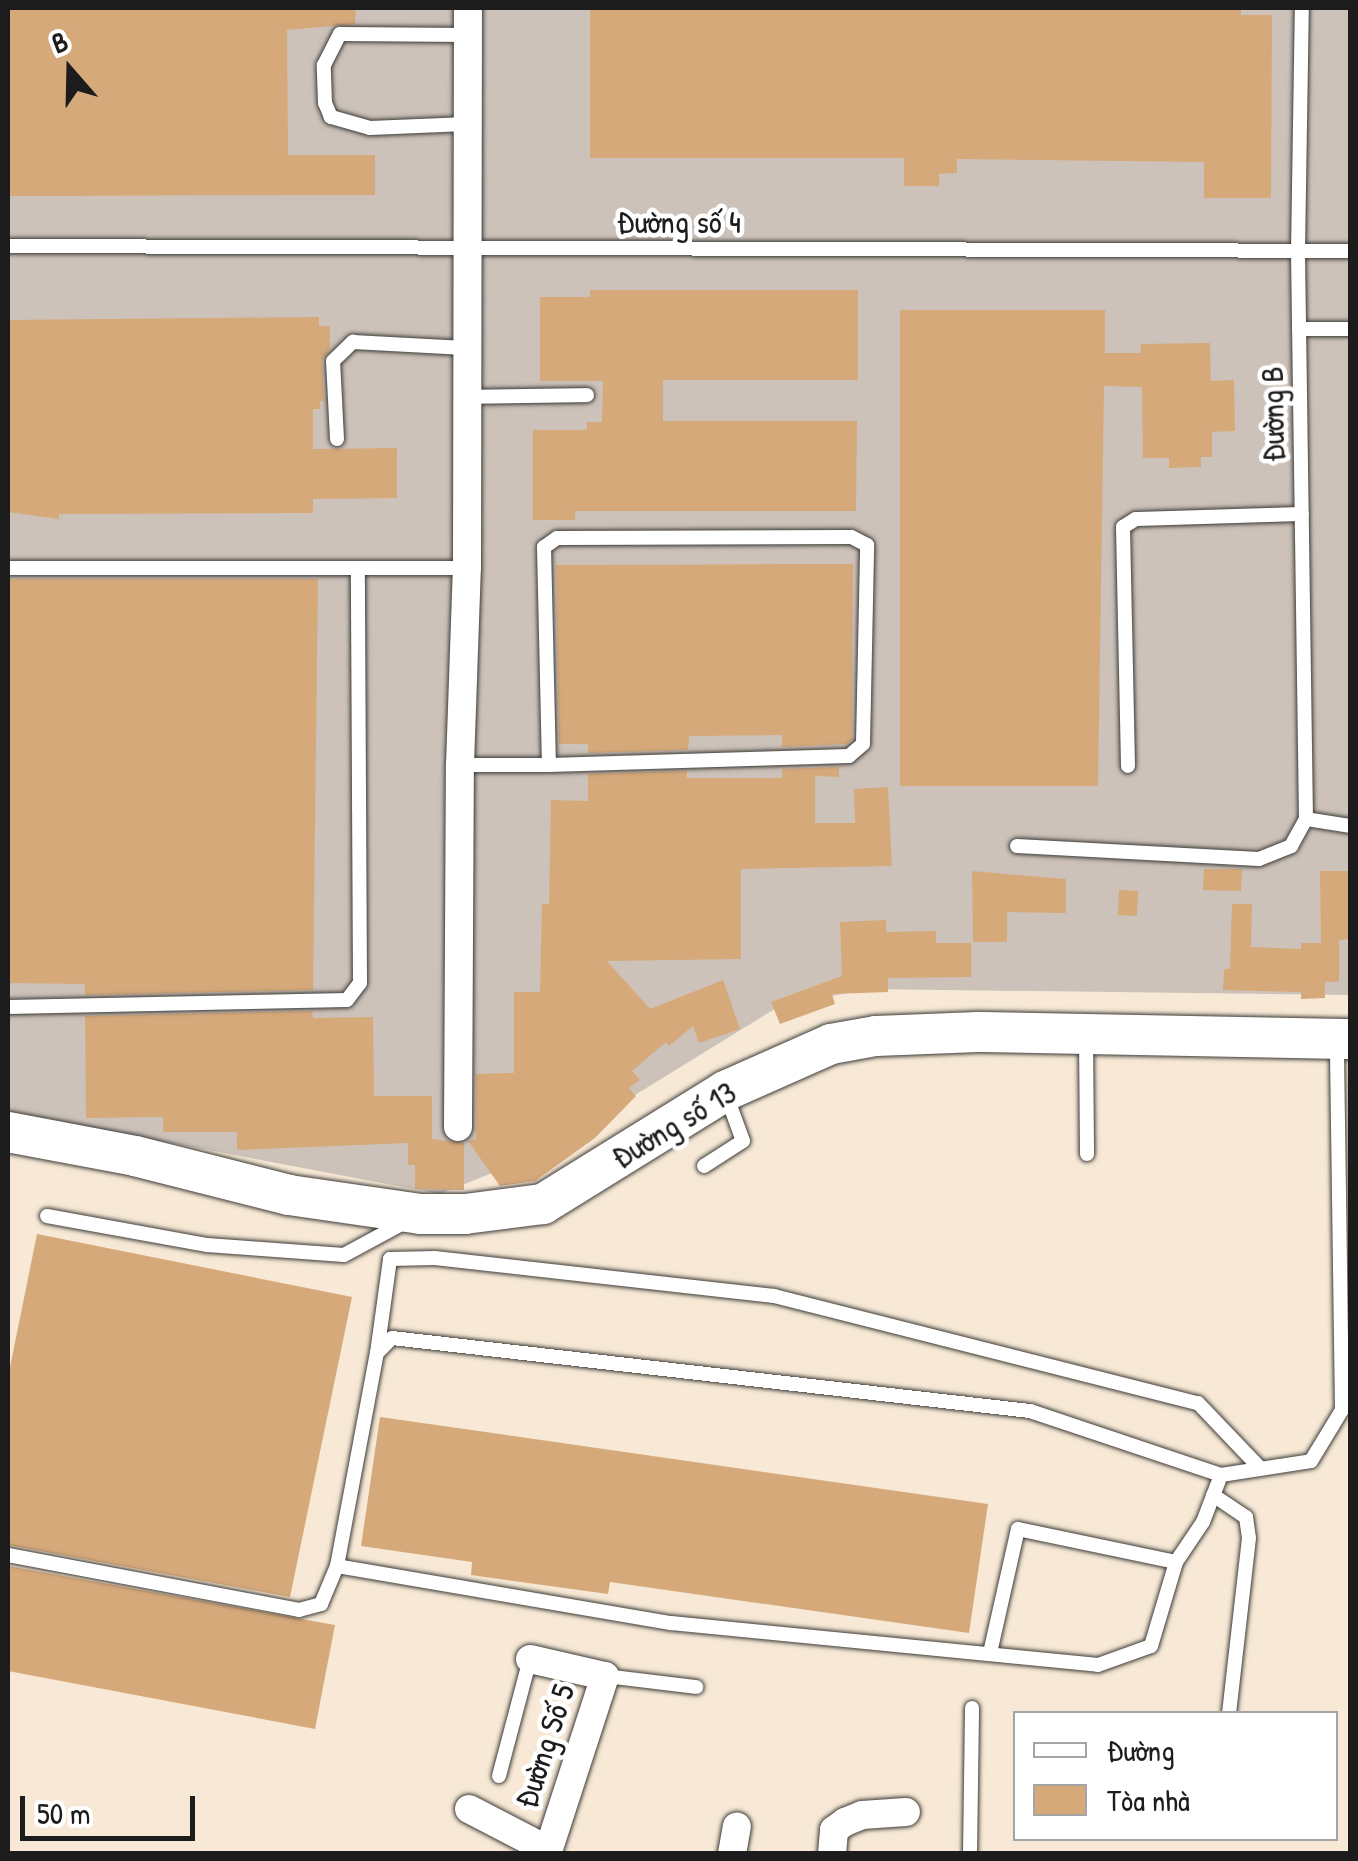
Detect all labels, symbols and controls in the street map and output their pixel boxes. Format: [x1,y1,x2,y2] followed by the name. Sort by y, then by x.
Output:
[20,20,120,120] north arrow
[47,22,73,62] text: B
[617,203,741,241] street label: Đường số 4
[1253,366,1293,462] street label: Đường B
[605,1073,743,1177] street label: Đường số 13
[507,1679,583,1813] street label: Đường Số 5
[1013,1711,1338,1841] legend
[1107,1730,1175,1770] text: Đường
[25,1776,200,1838] scale bar
[1107,1780,1190,1820] text: Tòa nhà
[37,1793,90,1833] text: 50 m

